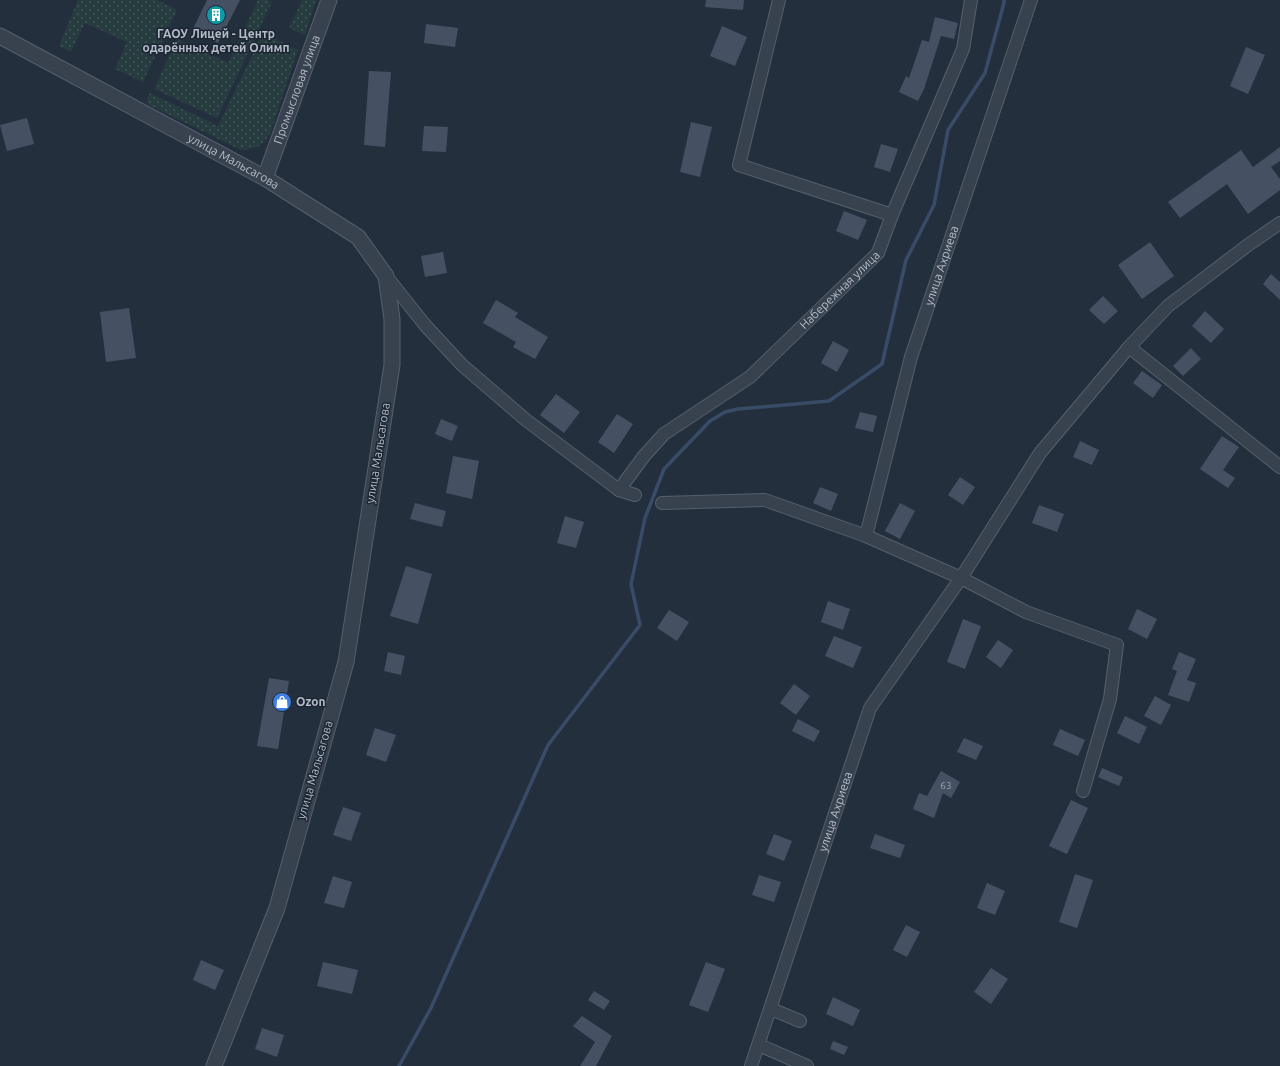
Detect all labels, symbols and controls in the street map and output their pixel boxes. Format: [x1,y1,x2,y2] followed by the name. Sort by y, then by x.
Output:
[205,4,227,26] building icon: ГАОУ Лицей - Центр одарённых детей Олимп
[142,27,290,54] place label: ГАОУ Лицей - Центр одарённых детей Олимп
[271,33,322,146] street label: Промысловая улица
[186,131,282,191] street label: улица Мальсагова
[922,224,961,307] street label: улица Ахриева
[797,248,882,331] street label: Набережная улица
[363,402,392,504] street label: улица Мальсагова
[271,691,293,713] shop icon: Ozon
[296,695,325,708] place label: Ozon
[294,719,335,821] street label: улица Мальсагова
[816,770,854,853] street label: улица Ахриева
[940,780,952,791] house number: 63

